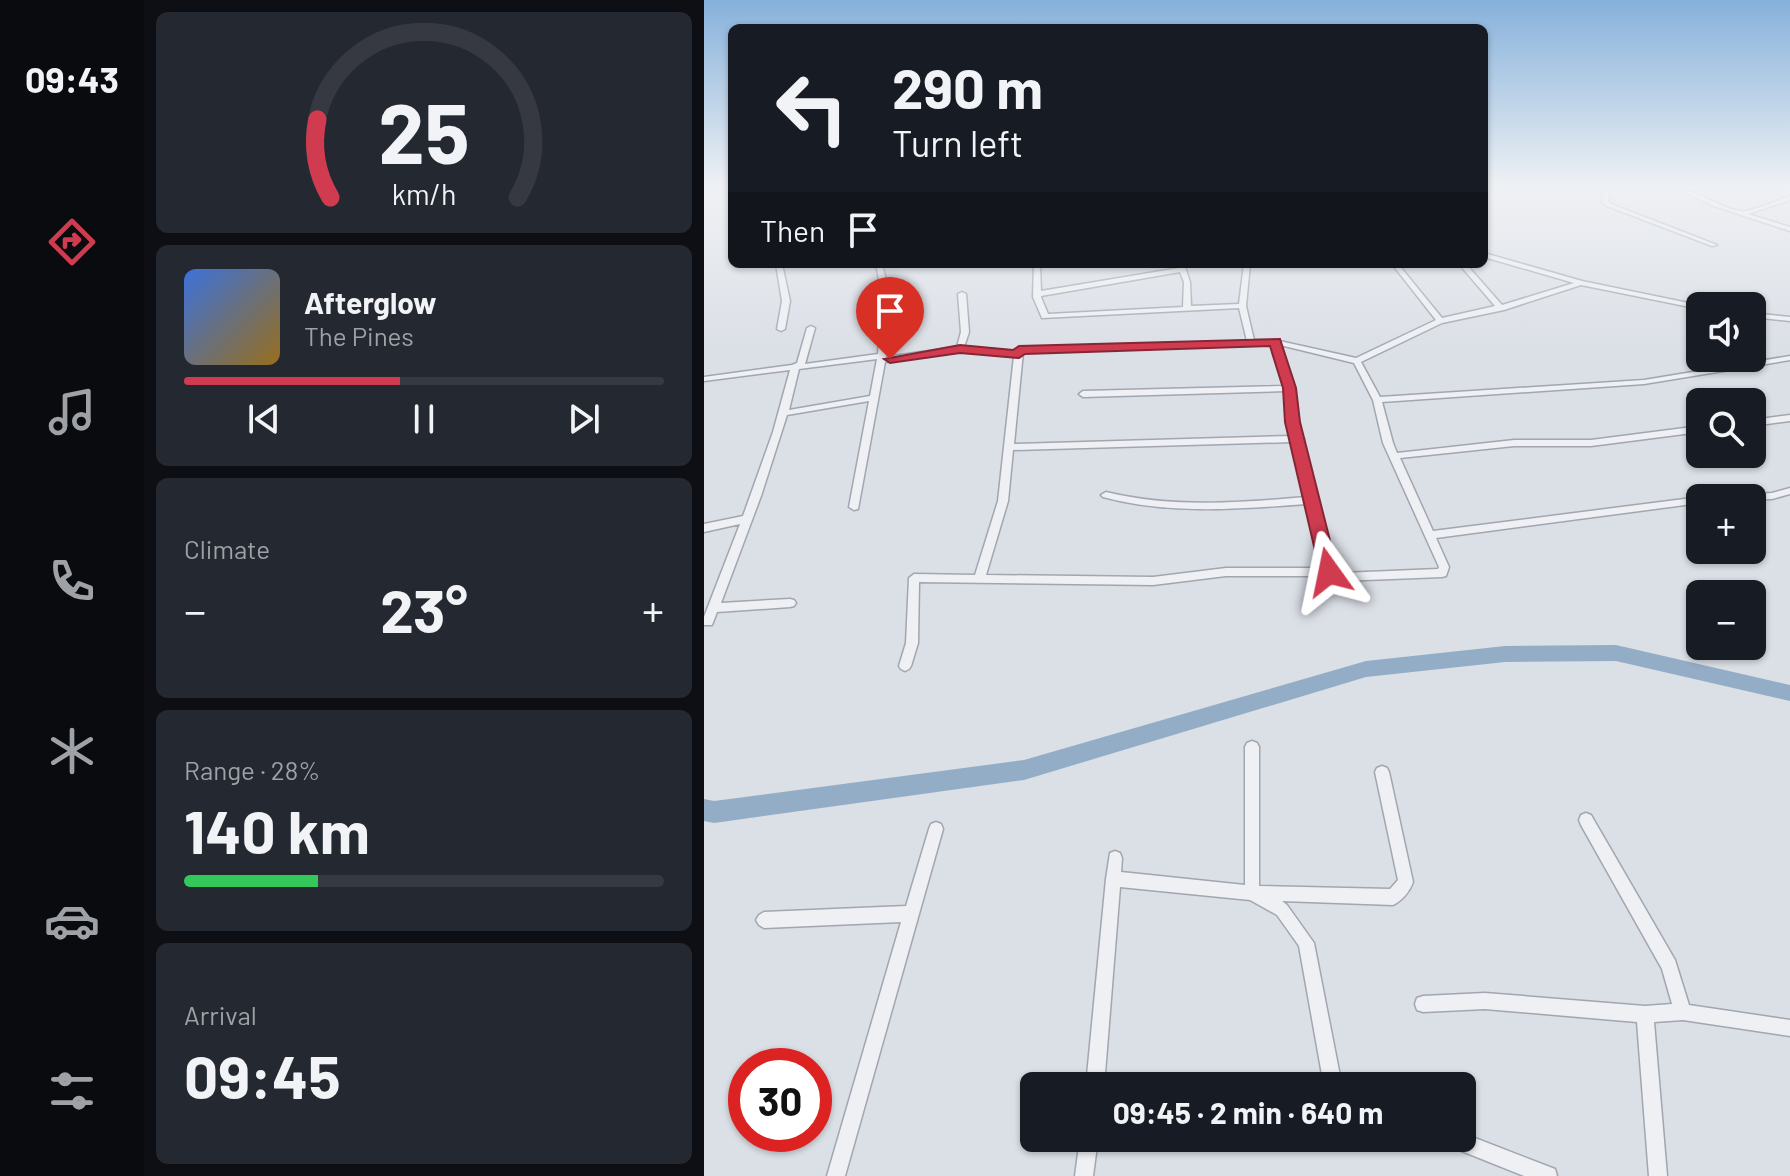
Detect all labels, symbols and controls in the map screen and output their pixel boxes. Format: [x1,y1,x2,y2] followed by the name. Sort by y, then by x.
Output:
[892,53,1043,120] text: 290 m
[760,56,864,160] icon: left
[25,57,119,100] text: 09:43
[378,81,470,181] text: 25
[892,121,1023,164] text: Turn left
[392,177,456,212] text: km/h
[841,208,885,252] icon: arrive
[760,212,825,248] text: Then
[44,214,100,270] icon: directions
[856,277,924,359] pin
[304,284,437,320] text: Afterglow
[868,289,912,333] icon: arrive
[1686,292,1766,660] map controls
[1686,292,1766,372] button: sound
[304,320,414,351] text: The Pines
[44,384,100,440] icon: music
[1686,388,1766,468] button: search
[242,397,286,441] icon: previous
[402,397,446,441] icon: pause
[562,397,606,441] icon: next
[1686,484,1766,564] button: +
[1287,530,1371,614] position arrow
[184,533,270,564] text: Climate
[44,553,100,609] icon: phone
[380,573,468,645] text: 23°
[1686,580,1766,660] button: −
[184,583,206,636] text: −
[642,583,664,636] text: +
[44,723,100,779] icon: climate
[184,754,320,785] text: Range · 28%
[184,794,370,866] text: 140 km
[44,893,100,949] icon: car
[184,999,257,1030] text: Arrival
[184,1039,341,1111] text: 09:45
[728,1048,832,1152] speed limit sign: 30
[44,1063,100,1119] icon: filters
[1113,1094,1383,1130] text: 09:45 · 2 min · 640 m

